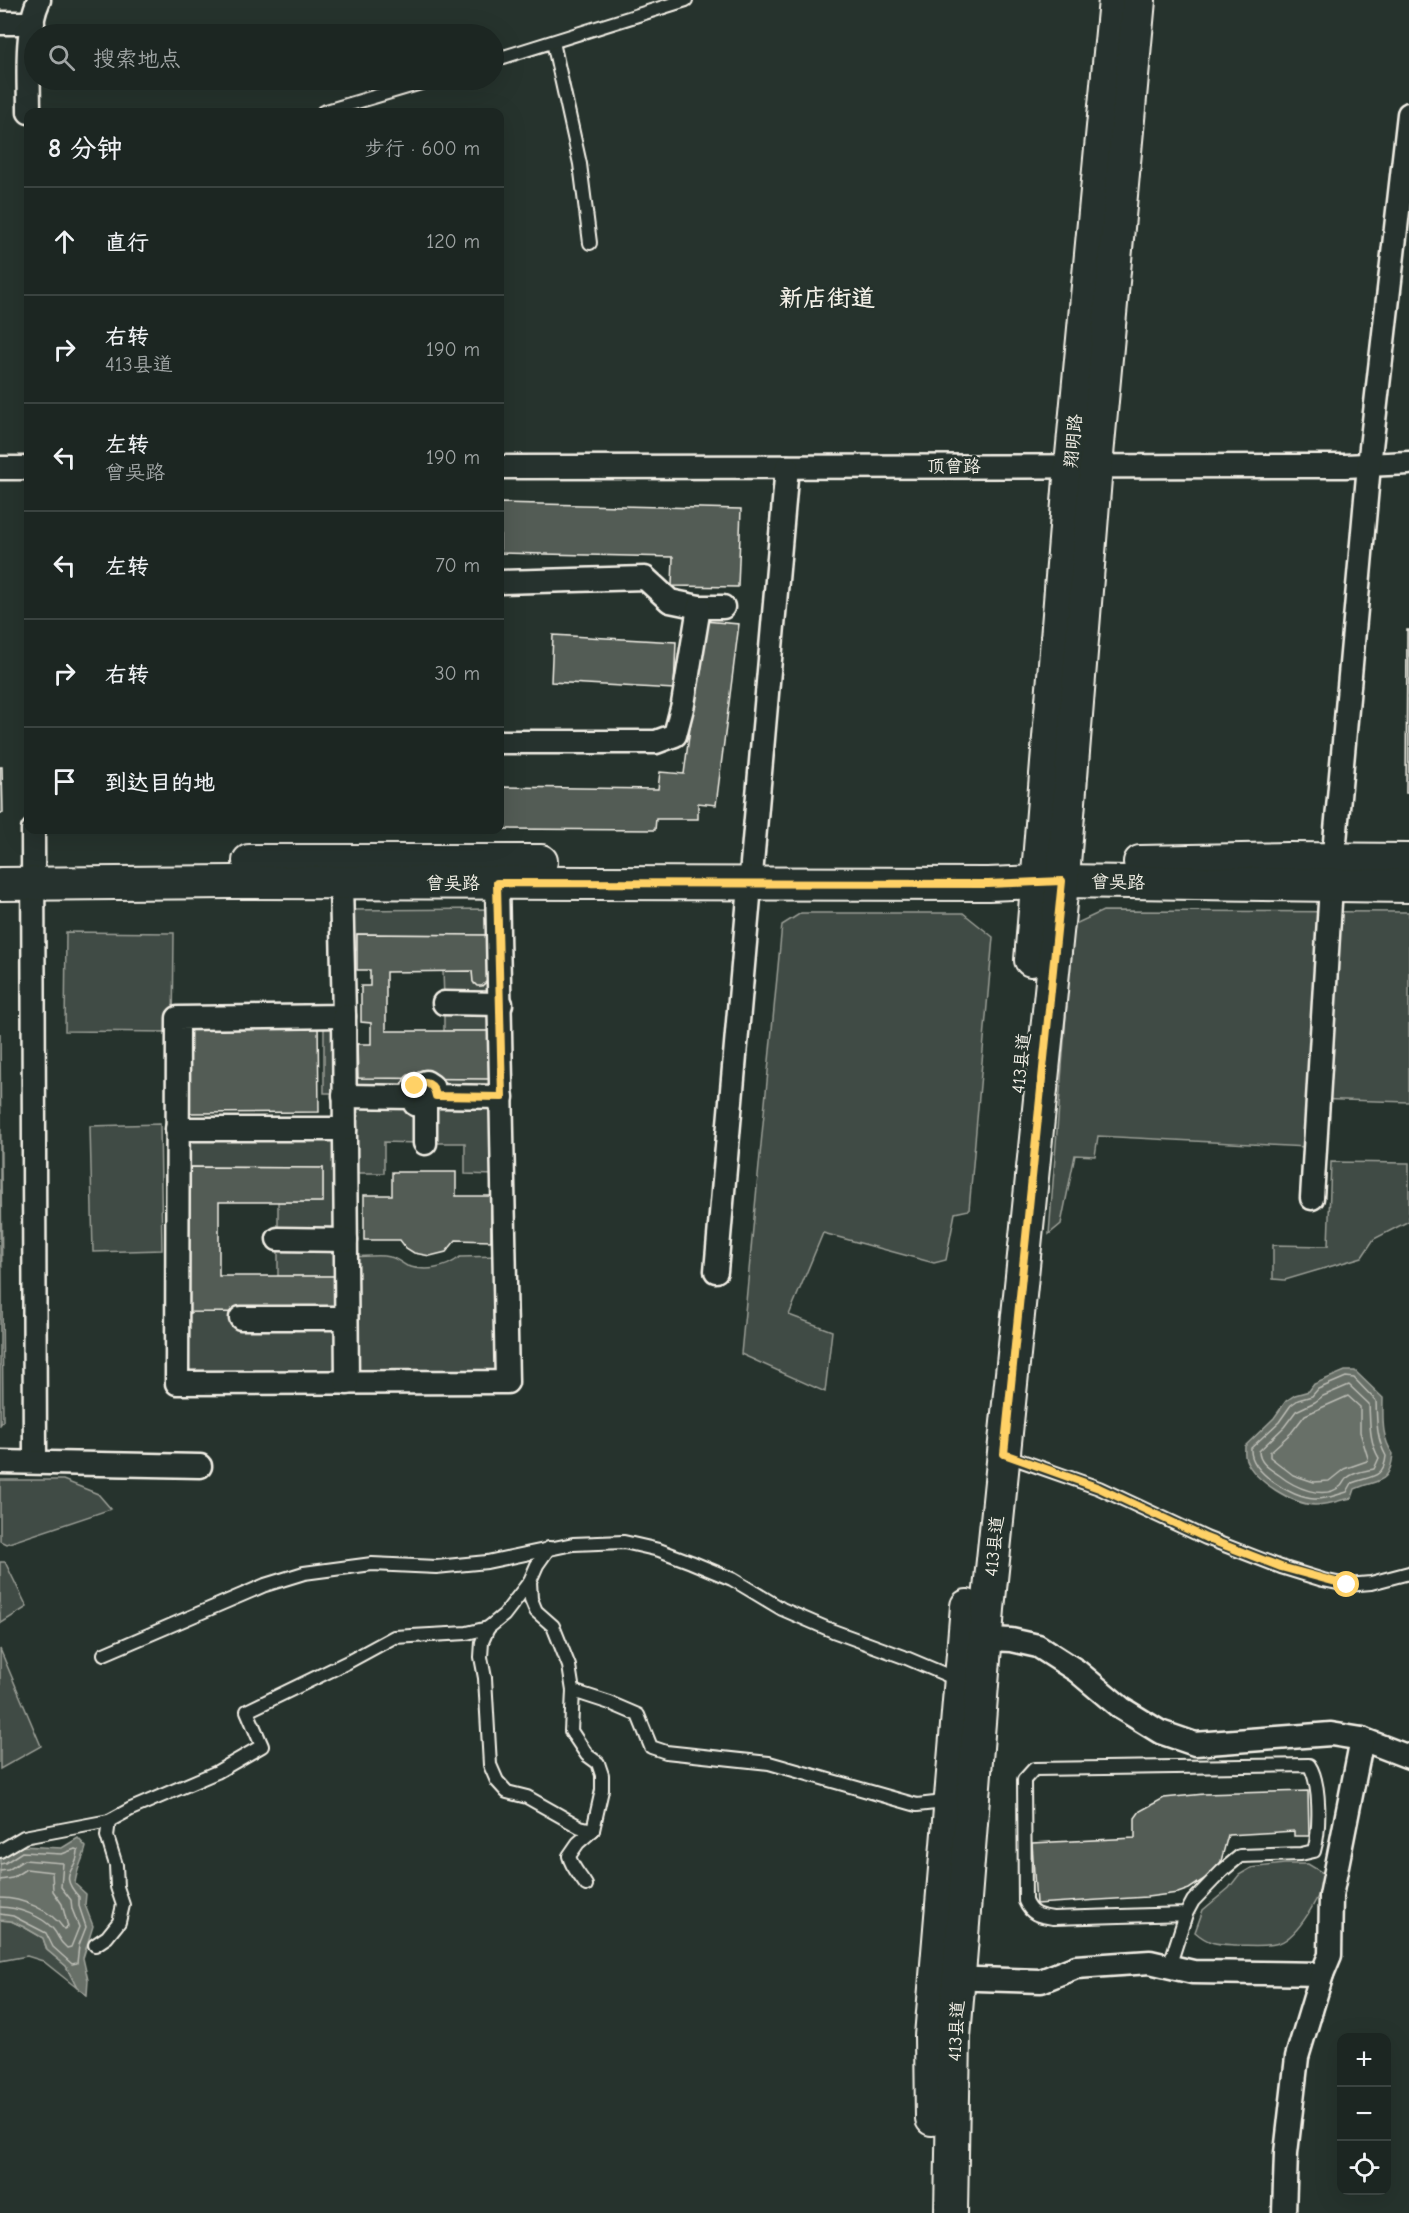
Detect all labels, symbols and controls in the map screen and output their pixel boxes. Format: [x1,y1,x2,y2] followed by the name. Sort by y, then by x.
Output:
[24,24,504,90] search box
[45,41,78,74] icon: search
[93,46,181,72] text: 搜索地点
[48,134,123,164] text: 8 分钟
[365,137,480,160] text: 步行 · 600 m
[48,225,81,258] icon: ahead
[105,230,149,256] text: 直行
[426,230,480,253] text: 120 m
[779,284,875,312] district label: 新店街道
[105,324,149,350] text: 右转
[48,333,81,366] icon: right
[426,338,480,361] text: 190 m
[105,353,173,376] text: 413县道
[1061,413,1086,469] street label: 翔明路
[105,432,149,458] text: 左转
[48,441,81,474] icon: left
[426,446,480,469] text: 190 m
[927,456,981,477] street label: 顶曾路
[105,461,165,484] text: 曾吴路
[48,549,81,582] icon: left
[105,554,149,580] text: 左转
[435,554,480,577] text: 70 m
[48,657,81,690] icon: right
[105,662,149,688] text: 右转
[434,662,480,685] text: 30 m
[48,765,81,798] icon: arrive
[105,770,215,796] text: 到达目的地
[1091,872,1145,893] street label: 曾吴路
[426,873,480,894] street label: 曾吴路
[1008,1032,1035,1094] street label: 413县道
[401,1072,427,1098] route end
[981,1515,1008,1577] street label: 413县道
[1333,1571,1359,1597] route start
[944,2000,969,2062] street label: 413县道
[1337,2033,1391,2195] map controls
[1337,2033,1391,2087] button: +
[1337,2087,1391,2141] button: −
[1337,2141,1391,2195] button: locate

